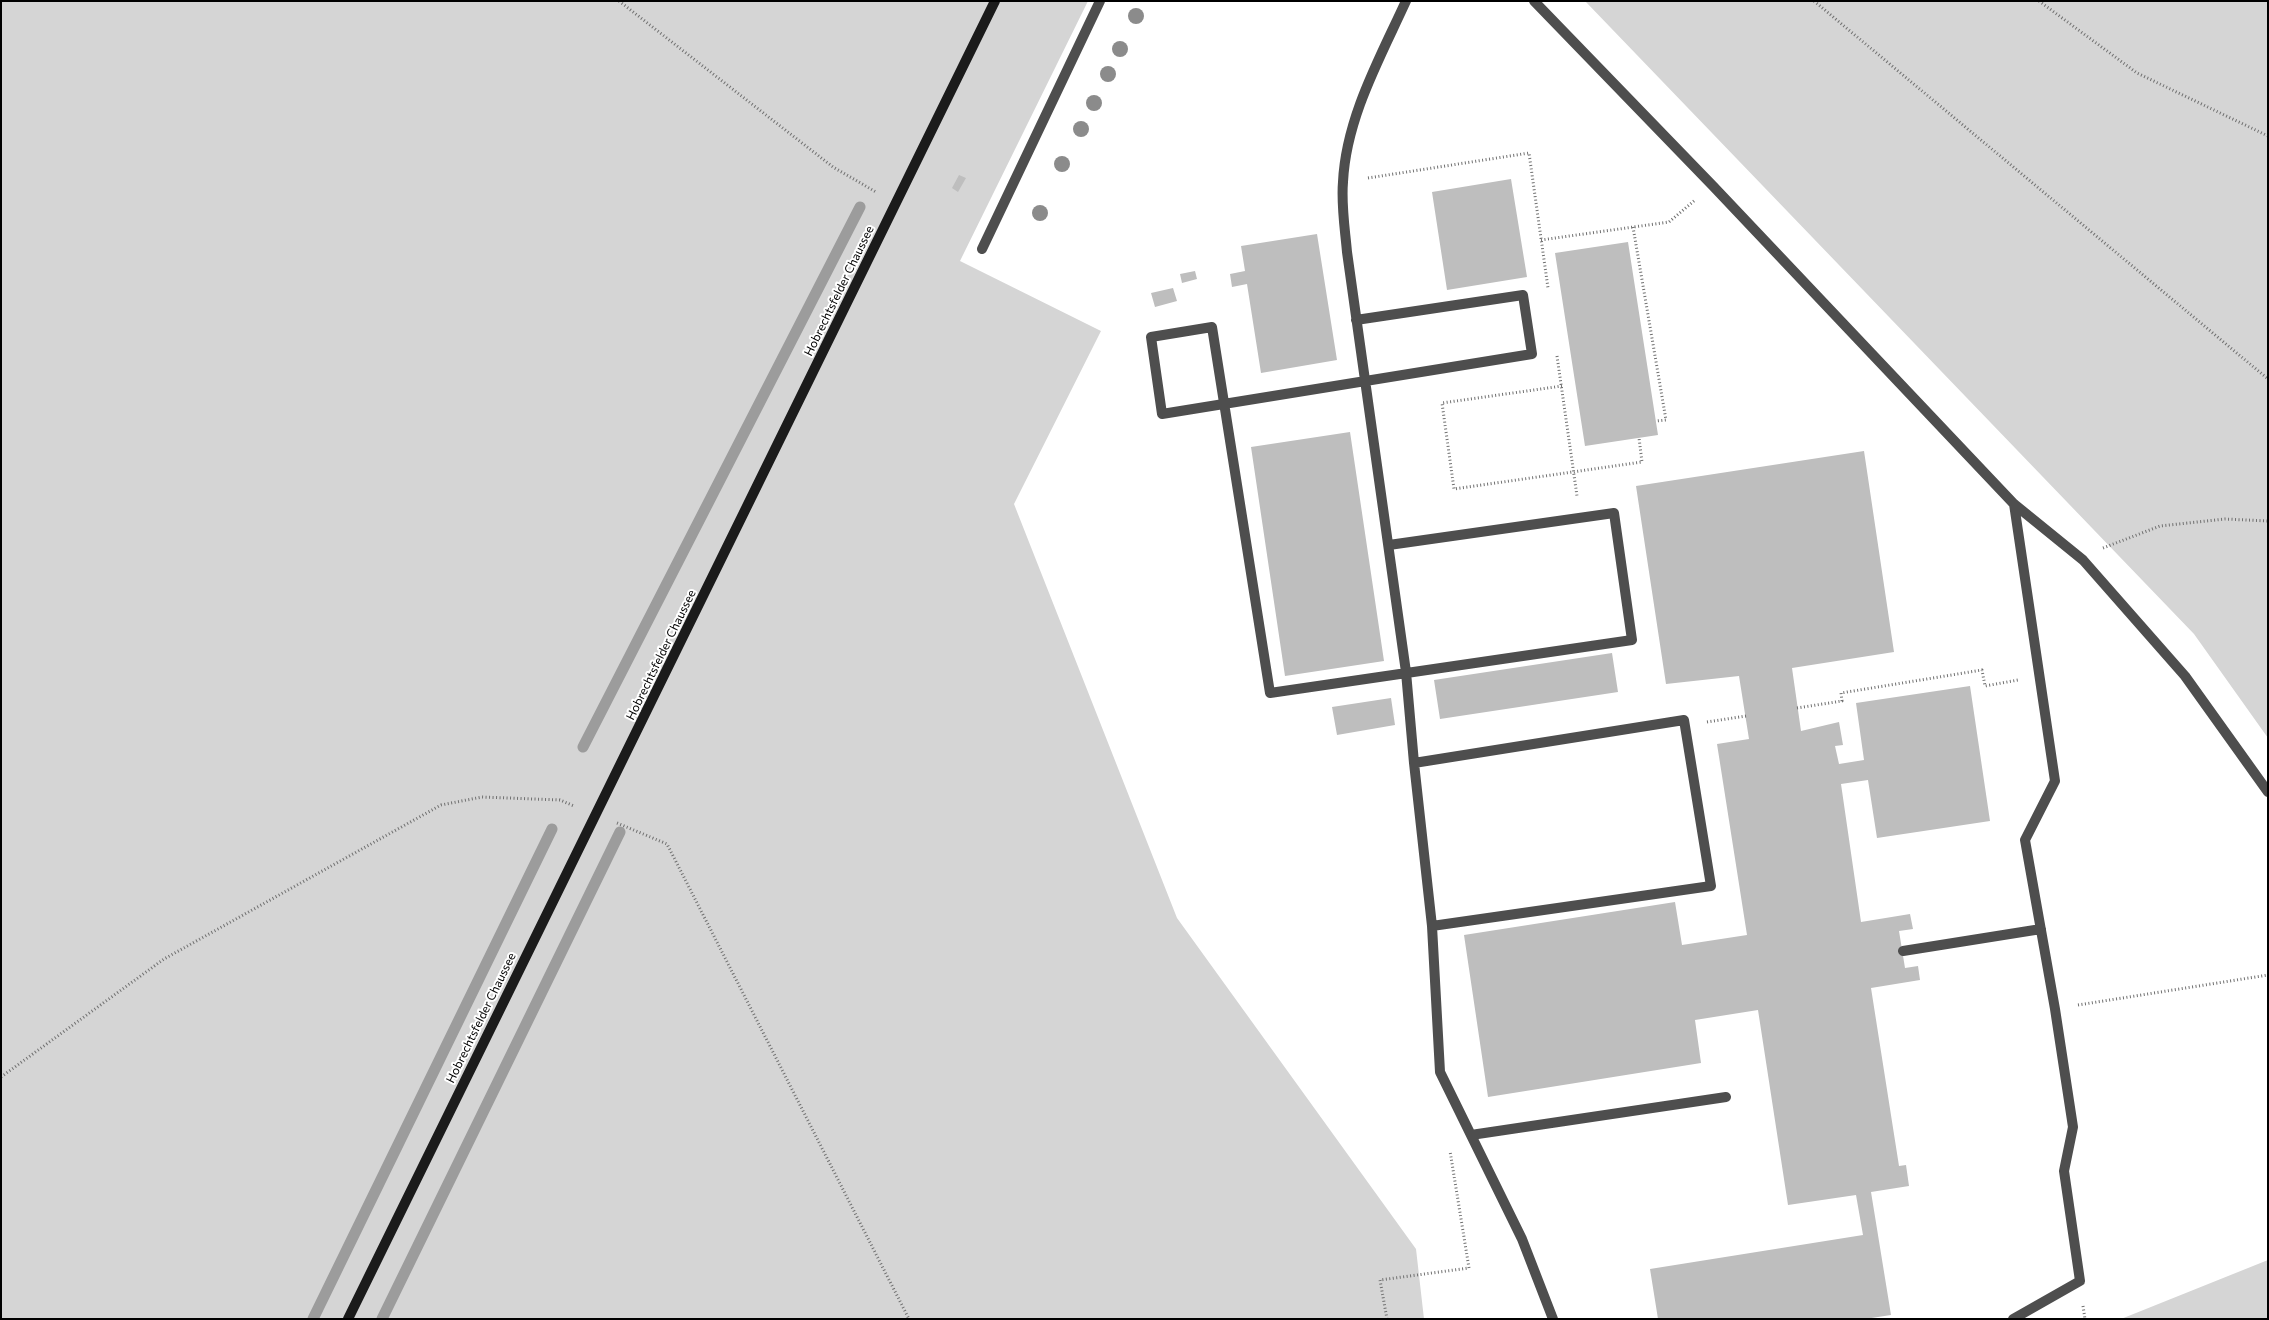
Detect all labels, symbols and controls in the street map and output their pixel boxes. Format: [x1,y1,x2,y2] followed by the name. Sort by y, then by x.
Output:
[801,224,877,358] street label: Hobrechtsfelder Chaussee
[623,588,699,722] street label: Hobrechtsfelder Chaussee
[443,951,519,1085] street label: Hobrechtsfelder Chaussee

